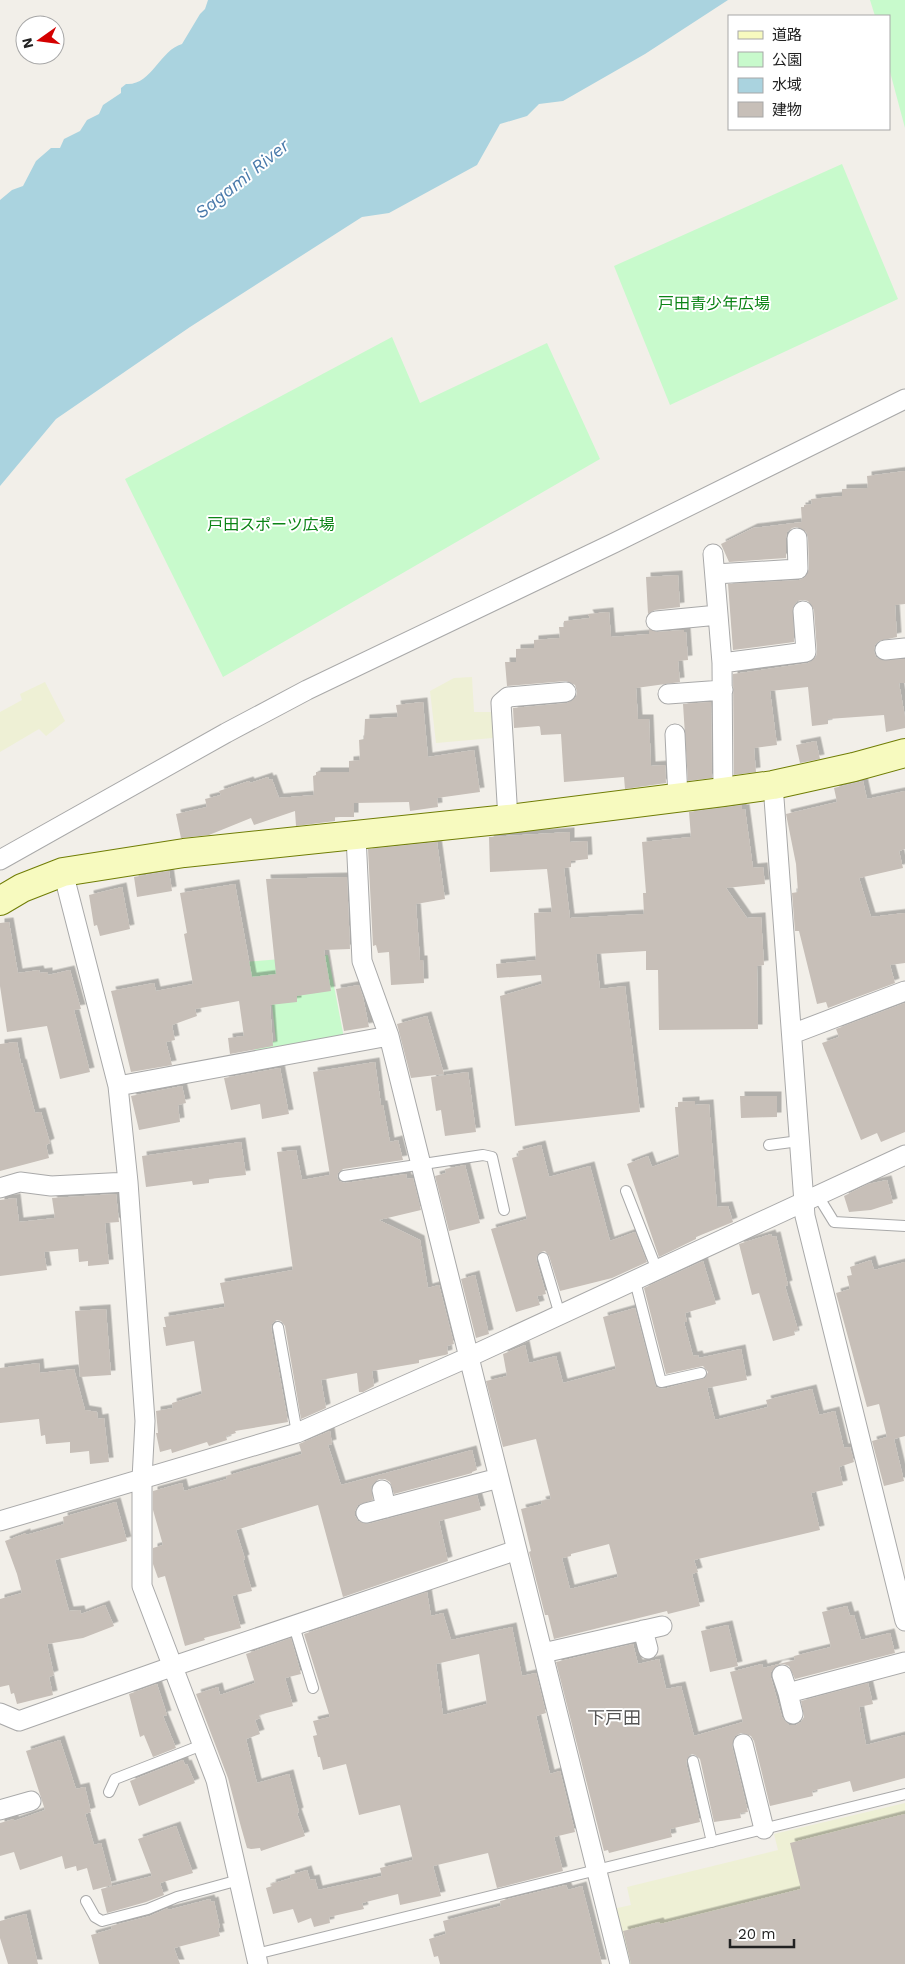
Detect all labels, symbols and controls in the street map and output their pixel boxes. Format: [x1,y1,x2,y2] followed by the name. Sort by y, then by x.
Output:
[15,15,65,65] north arrow
[728,15,890,130] legend
[772,26,802,44] text: 道路
[18,36,36,50] text: N
[772,51,802,69] text: 公園
[772,76,802,94] text: 水域
[772,101,802,119] text: 建物
[190,134,294,223] water label: Sagami River
[658,294,770,313] park label: 戸田青少年広場
[207,515,335,534] park label: 戸田スポーツ広場
[587,1707,641,1728] district label: 下戸田
[730,1916,794,1948] scale bar
[738,1925,776,1943] text: 20 m

